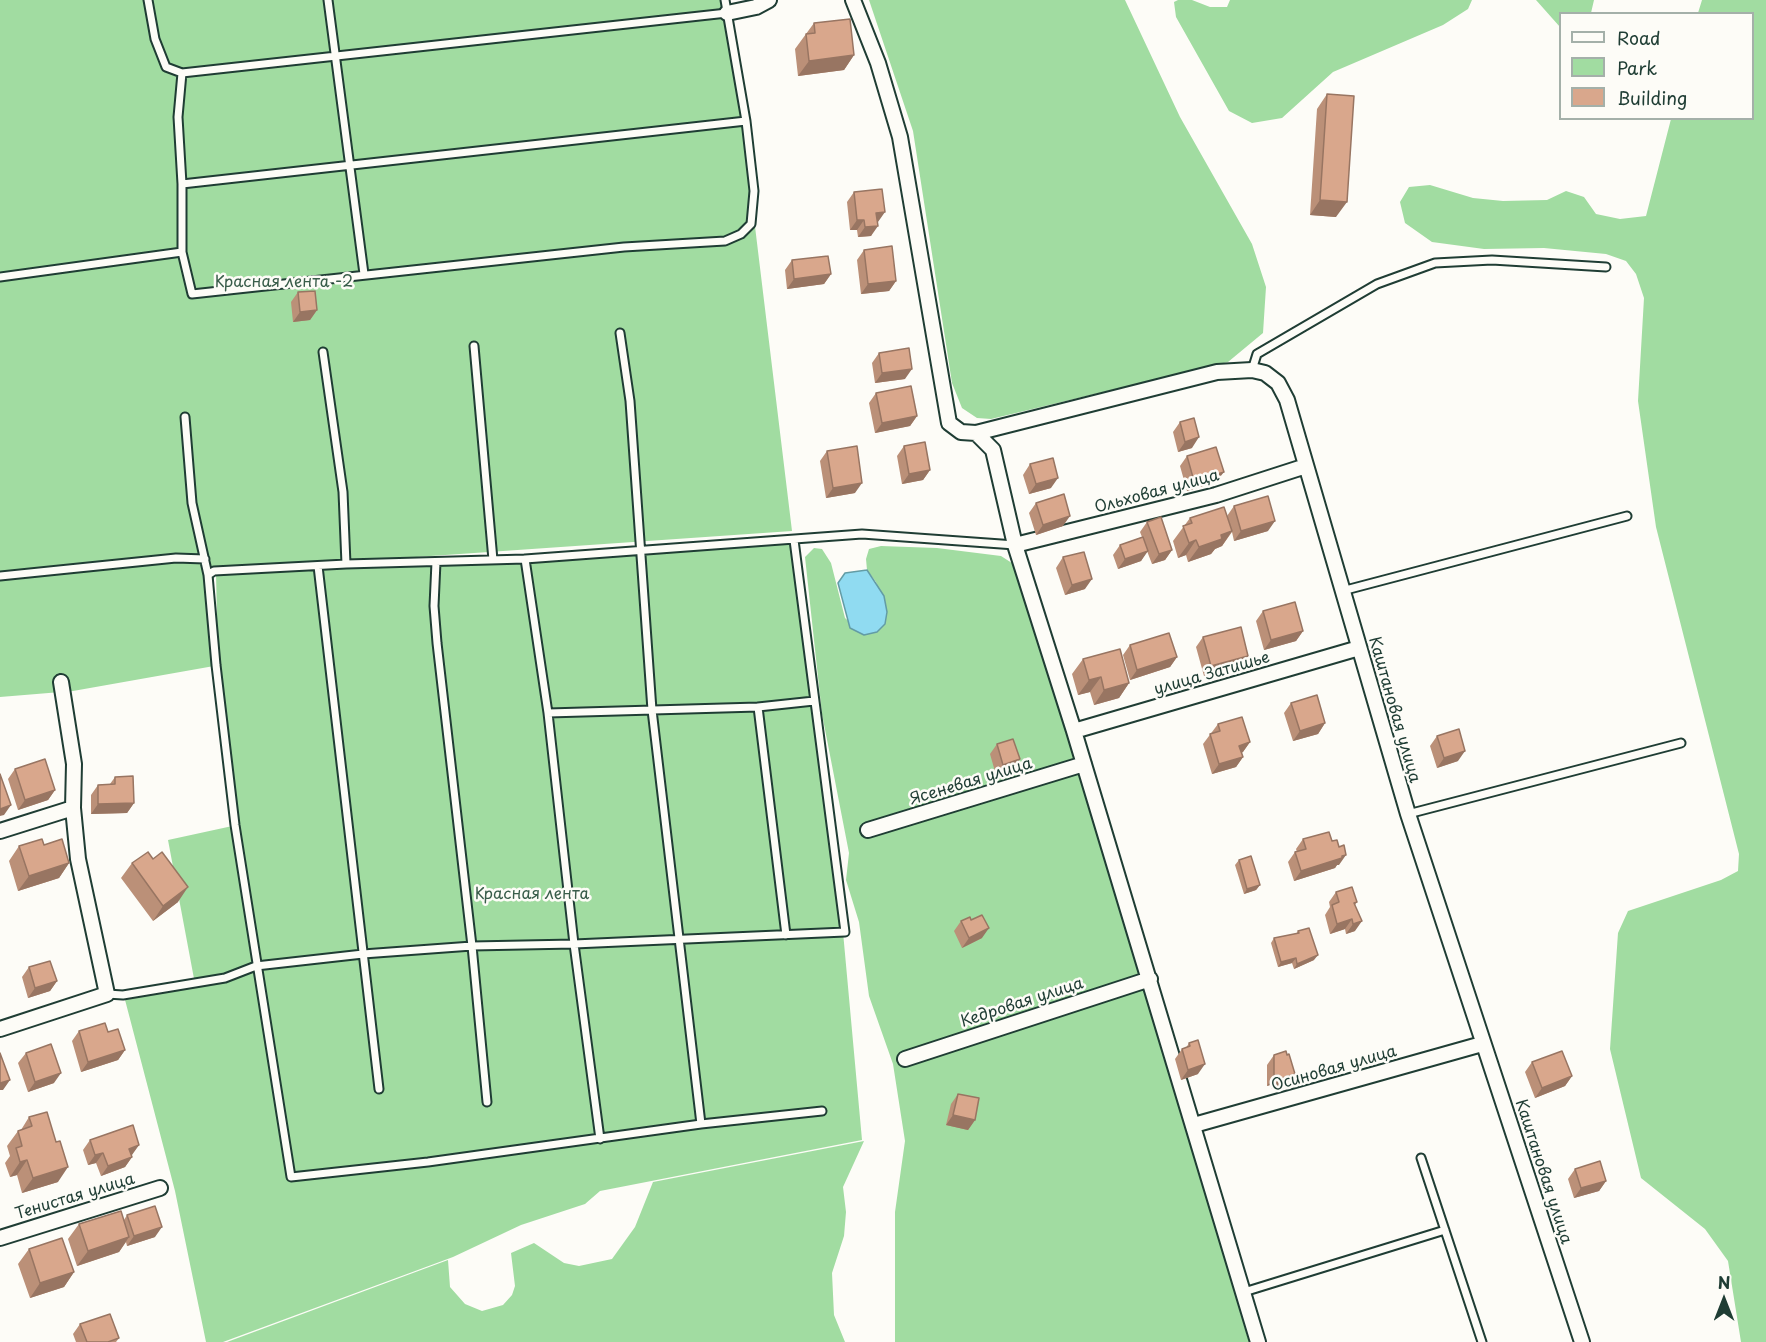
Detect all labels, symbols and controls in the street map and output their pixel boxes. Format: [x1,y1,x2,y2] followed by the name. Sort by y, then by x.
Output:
[1559,12,1754,120] legend
[1617,24,1661,51] text: Road
[1617,54,1657,81] text: Park
[1617,84,1687,111] text: Building
[215,273,353,293] park label: Красная лента -2
[1093,466,1221,518] street label: Ольховая улица
[1364,635,1424,785] street label: Каштановая улица
[1152,648,1272,700] street label: улица Затишье
[907,754,1035,810] street label: Ясеневая улица
[475,885,589,905] park label: Красная лента
[958,974,1086,1032] street label: Кедровая улица
[1269,1042,1399,1096] street label: Осиновая улица
[1511,1097,1575,1247] street label: Каштановая улица
[13,1170,137,1224] street label: Тенистая улица
[1694,1270,1754,1330] north arrow
[1718,1270,1730,1294] text: N

